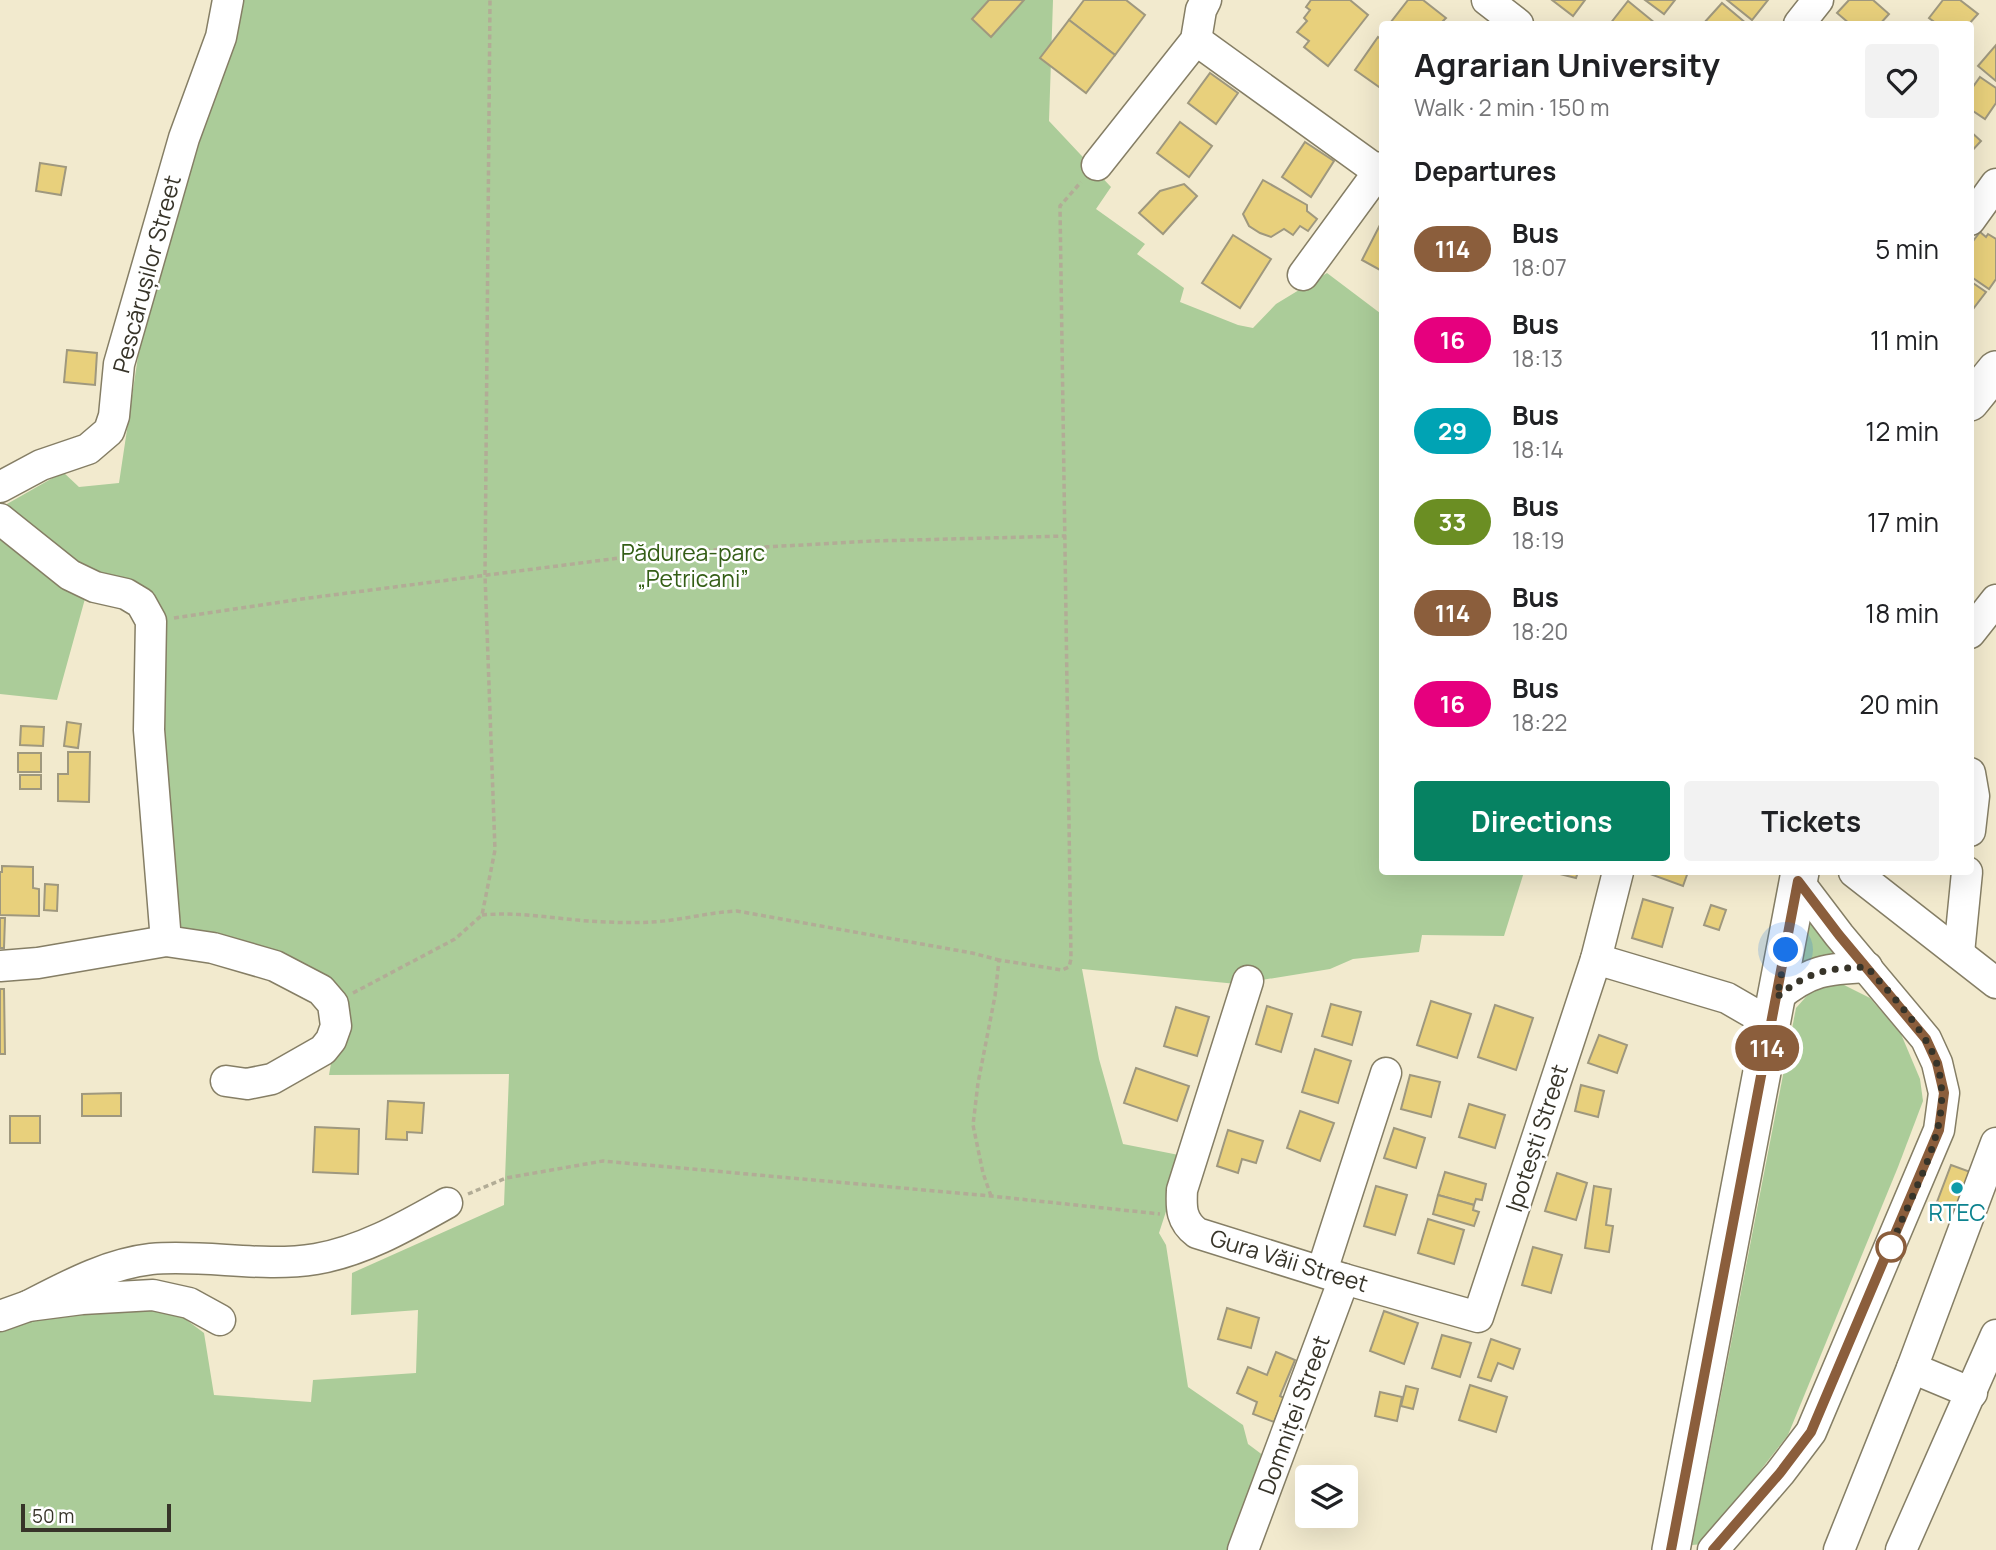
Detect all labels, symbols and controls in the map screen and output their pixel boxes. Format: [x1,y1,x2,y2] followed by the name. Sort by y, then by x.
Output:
[1414,42,1720,87] text: Agrarian University
[1865,44,1939,118] button: heart
[1414,91,1610,123] text: Walk · 2 min · 150 m
[1414,153,1556,189] text: Departures
[104,171,188,376] street label: Pescărușilor Street
[1512,215,1559,251] text: Bus
[1875,231,1939,267] text: 5 min
[1435,232,1470,265] text: 114
[1512,251,1567,283] text: 18:07
[1512,306,1559,342] text: Bus
[1870,322,1939,358] text: 11 min
[1440,323,1465,356] text: 16
[1512,342,1563,374] text: 18:13
[1512,397,1559,433] text: Bus
[1865,413,1939,449] text: 12 min
[1438,414,1467,447] text: 29
[1512,433,1564,465] text: 18:14
[1512,488,1559,524] text: Bus
[1867,504,1939,540] text: 17 min
[1439,505,1466,538] text: 33
[1512,524,1564,556] text: 18:19
[621,536,765,594] park label: Pădurea-parc „Petricani”
[1512,579,1559,615] text: Bus
[1865,595,1939,631] text: 18 min
[1435,596,1470,629] text: 114
[1512,615,1568,647] text: 18:20
[1512,670,1559,706] text: Bus
[1860,686,1939,722] text: 20 min
[1440,687,1465,720] text: 16
[1512,706,1567,738] text: 18:22
[1414,781,1670,861] button: Directions
[1684,781,1939,861] button: Tickets
[1768,932,1803,967] your location
[1727,1025,1807,1071] line badge: 114
[1749,1031,1785,1064] text: 114
[1497,1060,1575,1216] street label: Ipotești Street
[1949,1180,1965,1196] marker: RTEC
[1928,1196,1986,1228] place label: RTEC
[1206,1221,1372,1299] street label: Gura Văii Street
[1876,1232,1906,1262] unlabelled marker
[1249,1331,1337,1499] street label: Domniței Street
[1295,1465,1358,1528] map controls
[1295,1465,1358,1528] button: layers
[21,1501,172,1533] scale bar
[32,1503,74,1529] text: 50 m

